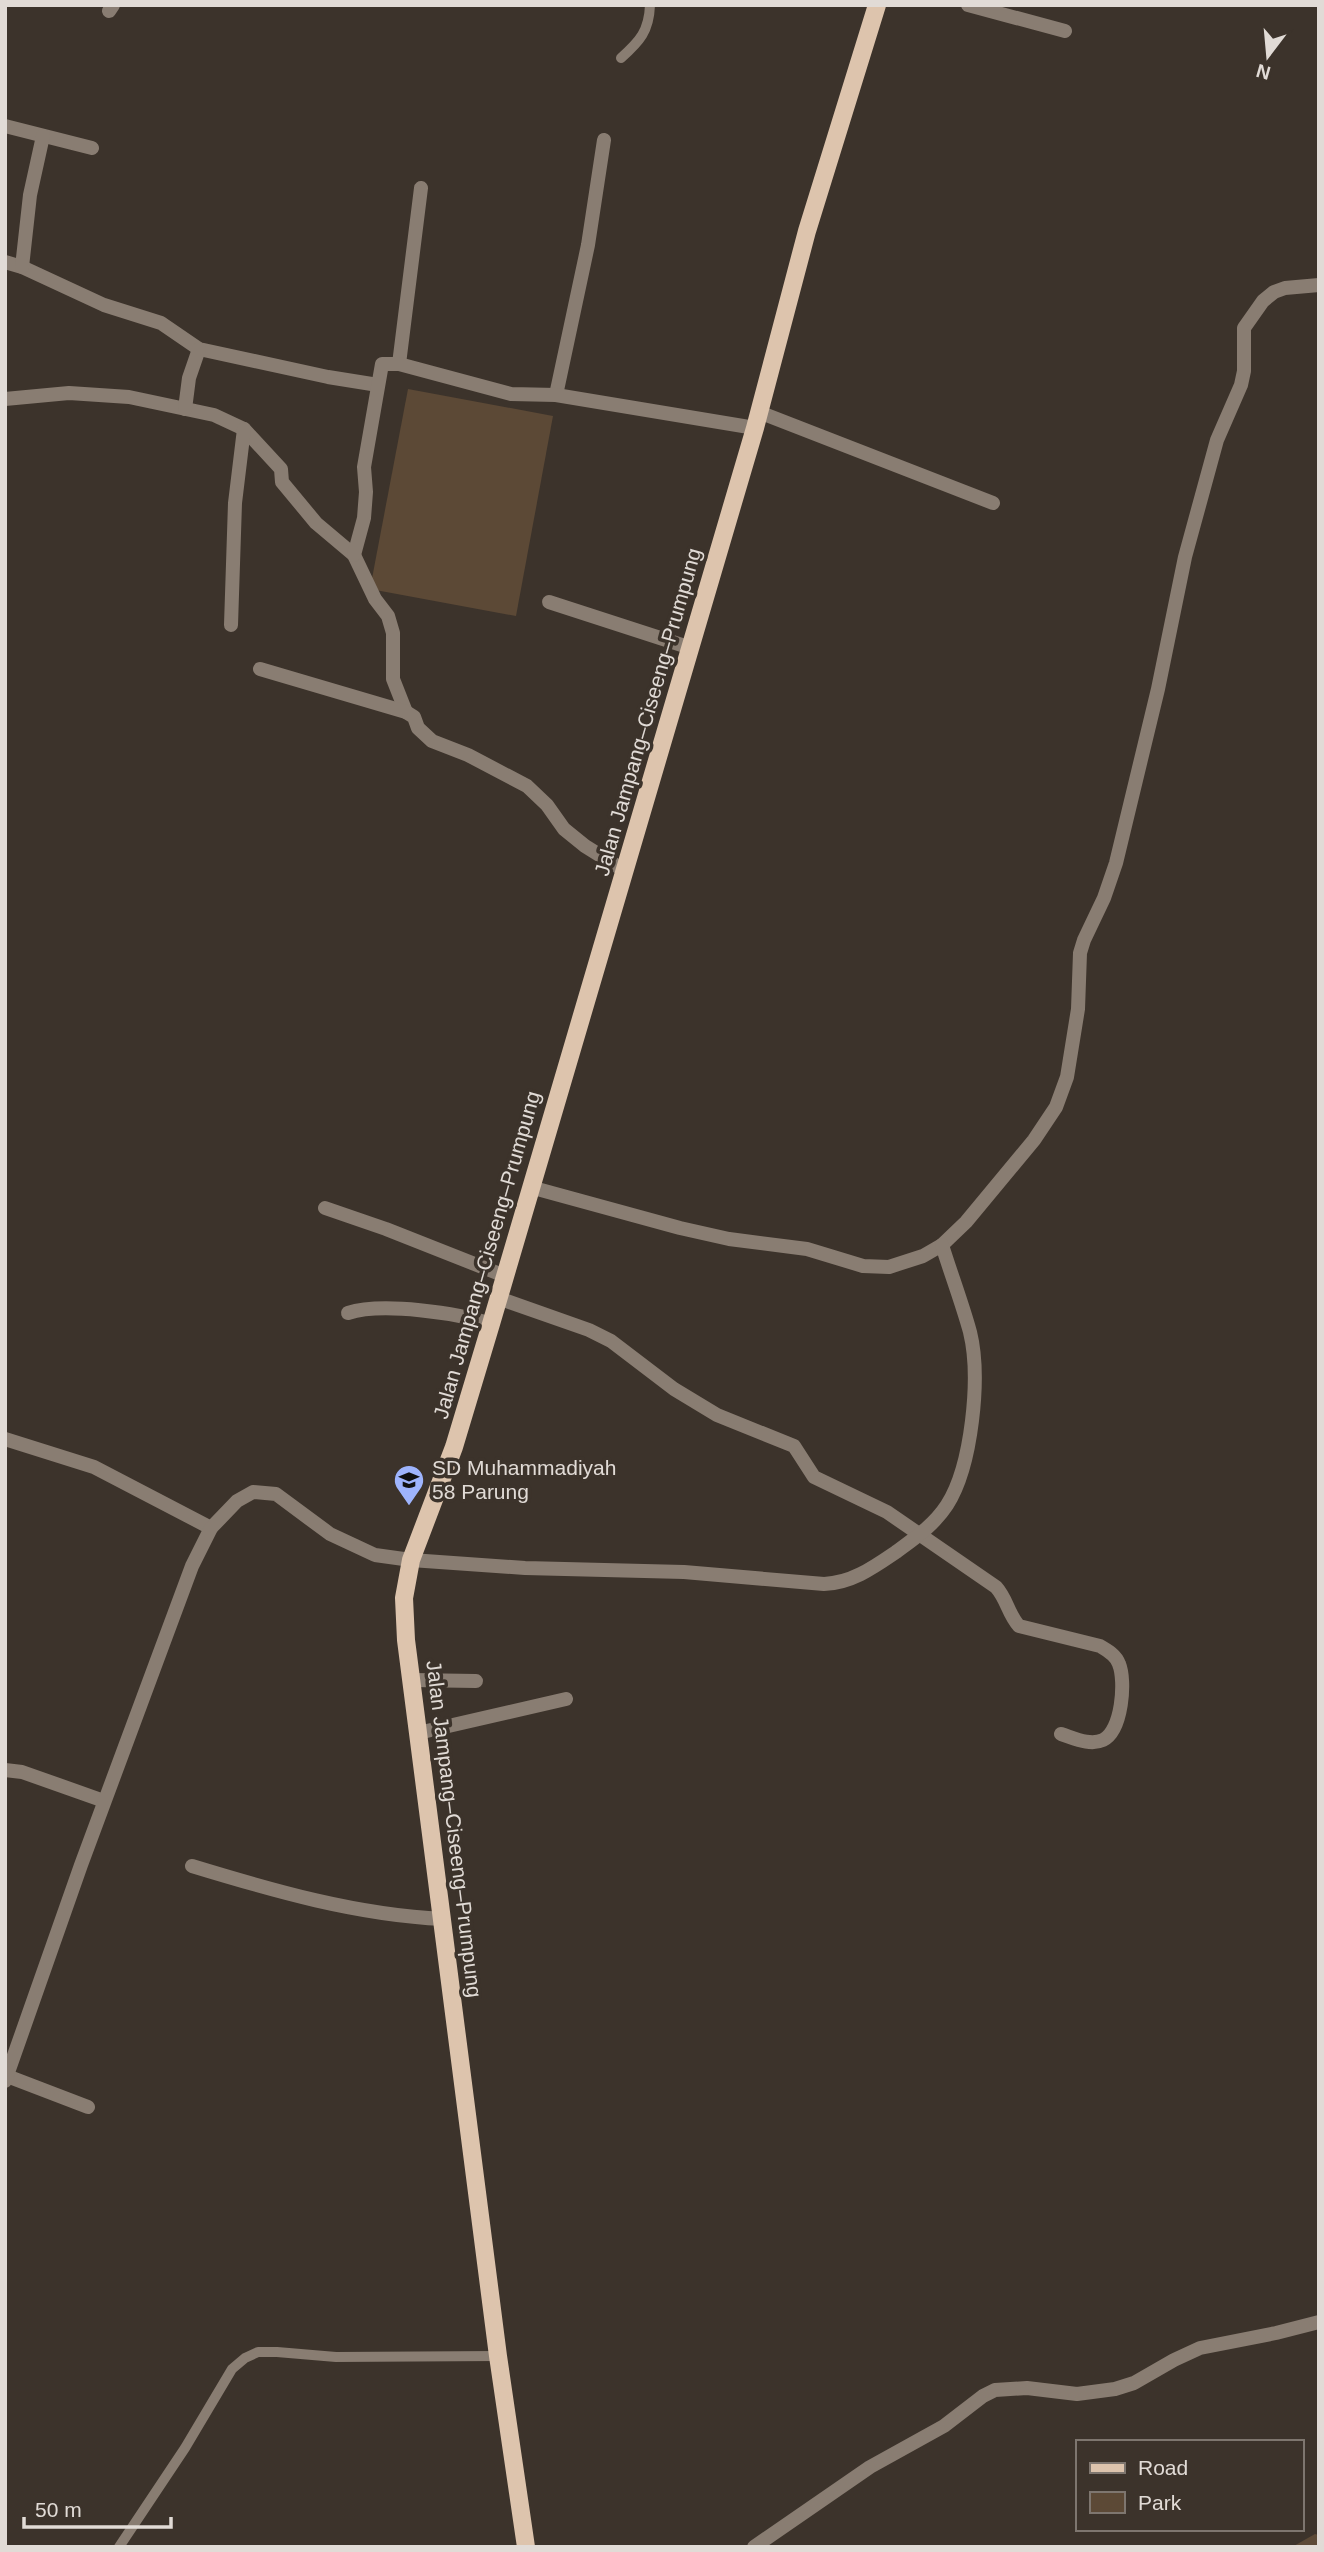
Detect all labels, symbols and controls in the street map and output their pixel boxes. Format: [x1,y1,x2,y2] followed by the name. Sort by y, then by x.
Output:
[1233,21,1303,91] north arrow
[1254,60,1273,84] text: N
[590,545,705,878] street label: Jalan Jampang–Ciseeng–Prumpung
[429,1088,544,1421] street label: Jalan Jampang–Ciseeng–Prumpung
[432,1456,616,1503] place label: SD Muhammadiyah 58 Parung
[392,1463,426,1507] school or university icon: SD Muhammadiyah 58 Parung
[422,1659,487,1999] street label: Jalan Jampang–Ciseeng–Prumpung
[1076,2440,1303,2531] legend
[1138,2456,1188,2479] text: Road
[24,2486,172,2530] scale bar
[1138,2491,1182,2514] text: Park
[35,2498,82,2521] text: 50 m

